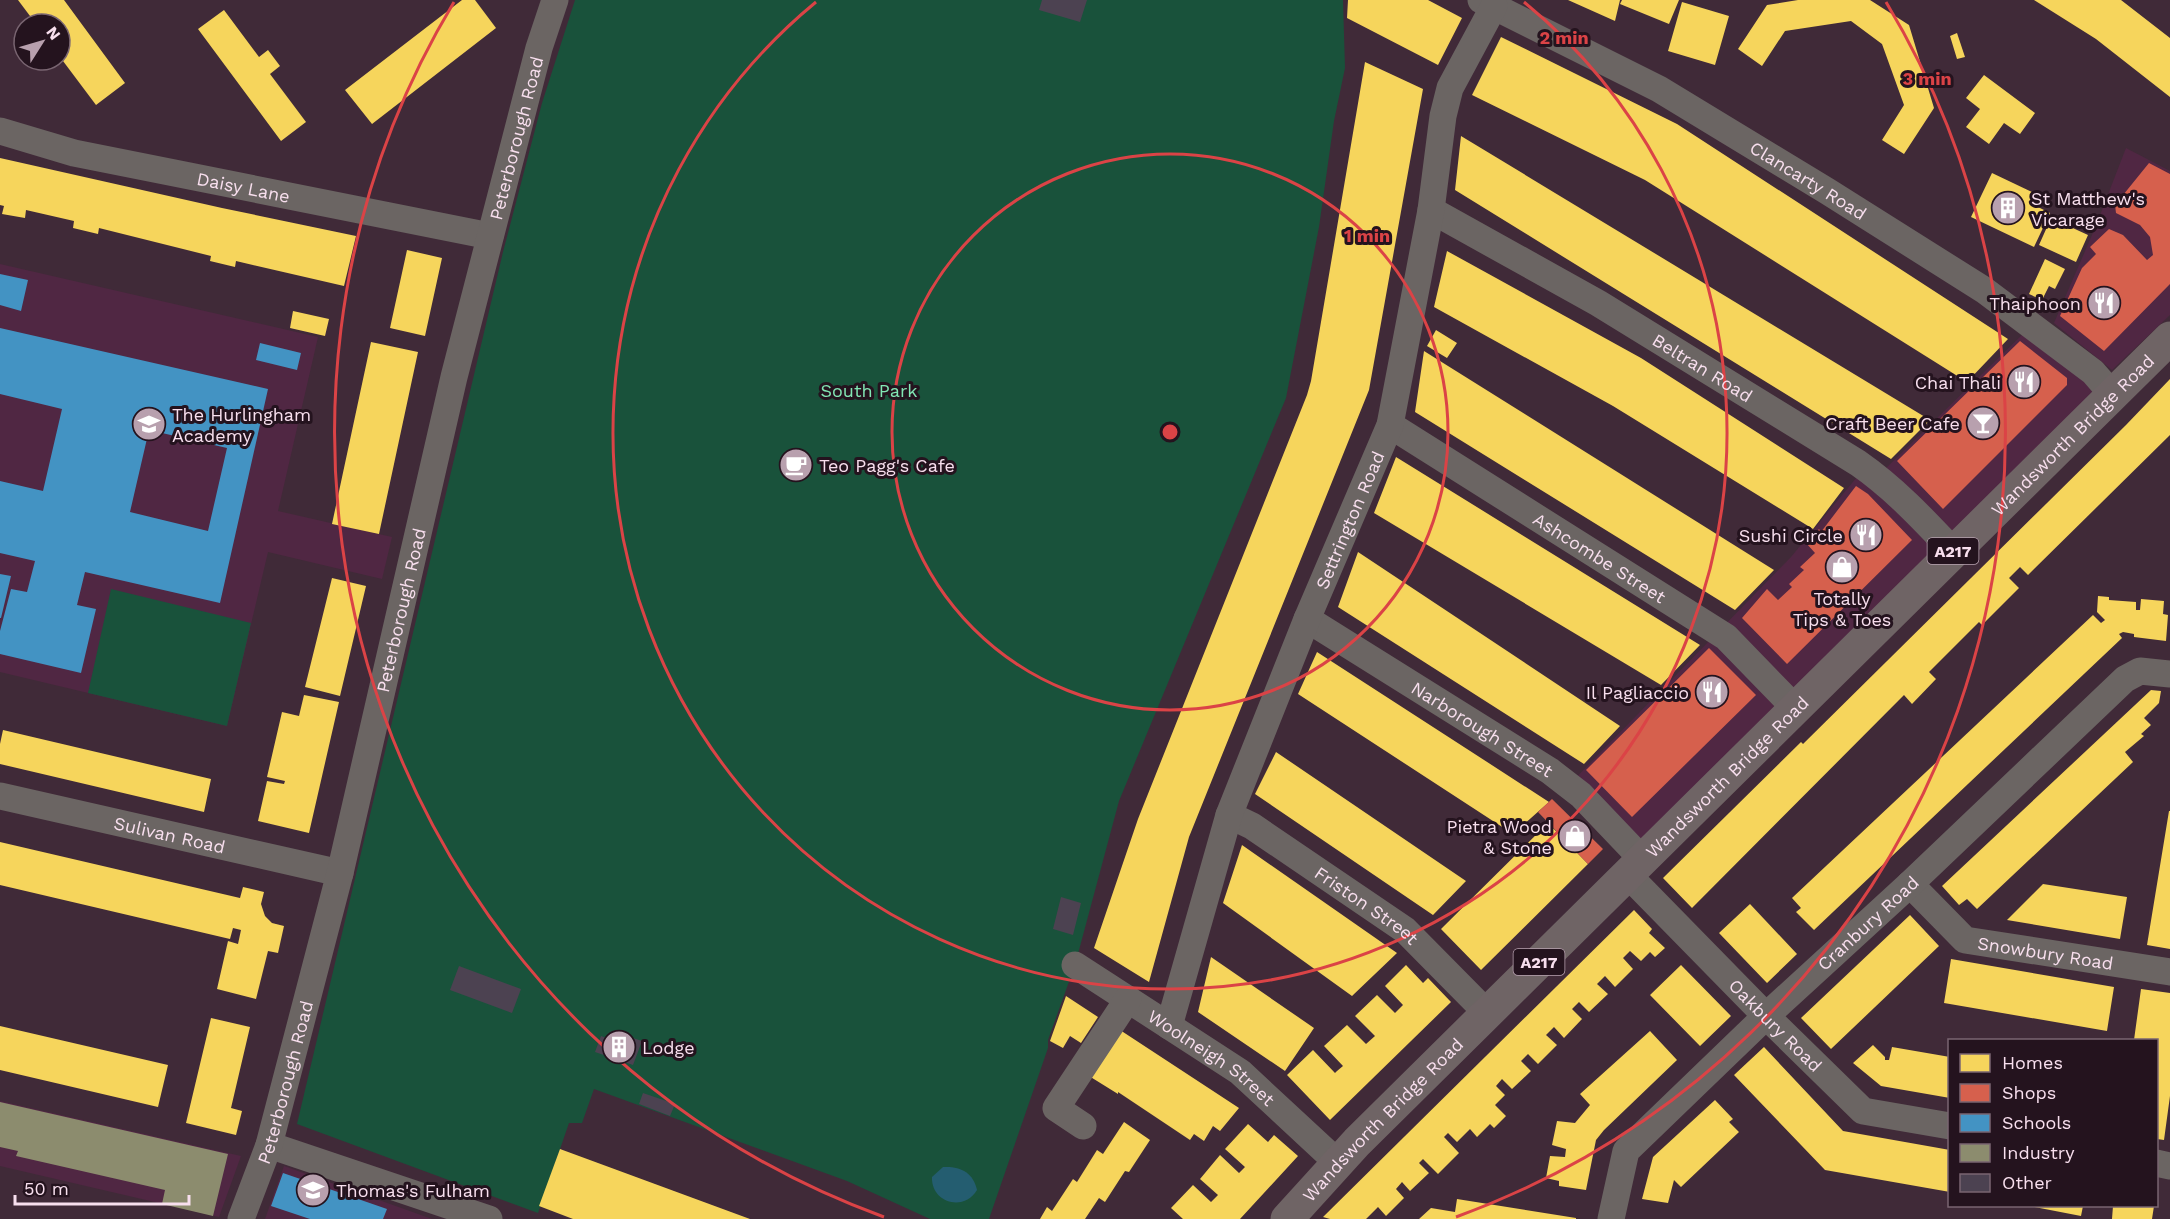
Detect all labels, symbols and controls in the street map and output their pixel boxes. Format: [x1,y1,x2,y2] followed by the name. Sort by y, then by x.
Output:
[12,12,72,72] north arrow
[42,23,65,44] text: N
[1539,27,1589,48] text: 2 min
[485,54,547,222] street label: Peterborough Road
[1902,68,1952,89] text: 3 min
[1746,136,1871,224] street label: Clancarty Road
[195,167,292,206] street label: Daisy Lane
[2031,188,2145,230] place label: St Matthew's Vicarage
[1990,190,2026,226] building icon: St Matthew's Vicarage
[1344,225,1390,246] text: 1 min
[2086,285,2122,321] restaurant icon: Thaiphoon
[1989,293,2081,314] place label: Thaiphoon
[1649,329,1756,406] street label: Beltran Road
[1986,350,2158,520] street label: Wandsworth Bridge Road
[2006,364,2042,400] restaurant icon: Chai Thali
[1915,372,2001,393] place label: Chai Thali
[821,380,917,401] park label: South Park
[172,404,311,446] place label: The Hurlingham Academy
[1965,405,2001,441] bar icon: Craft Beer Cafe
[131,406,167,442] school or university icon: The Hurlingham Academy
[1825,413,1960,434] place label: Craft Beer Cafe
[1160,422,1180,442] centre of rings
[778,447,814,483] cafe icon: Teo Pagg's Cafe
[1311,448,1388,592] street label: Settrington Road
[819,455,955,476] place label: Teo Pagg's Cafe
[1530,508,1670,607] street label: Ashcombe Street
[1848,517,1884,553] restaurant icon: Sushi Circle
[1739,525,1843,546] place label: Sushi Circle
[371,526,429,694] street label: Peterborough Road
[1928,538,1978,564] road number: A217
[1824,549,1860,585] shop icon: Totally Tips & Toes
[1793,588,1891,630] place label: Totally Tips & Toes
[1694,674,1730,710] restaurant icon: Il Pagliaccio
[1408,677,1557,781] street label: Narborough Street
[1586,682,1689,703] place label: Il Pagliaccio
[1641,691,1813,861] street label: Wandsworth Bridge Road
[112,812,227,857] street label: Sulivan Road
[1446,816,1552,858] place label: Pietra Wood & Stone
[1557,818,1593,854] shop icon: Pietra Wood & Stone
[1311,862,1424,949] street label: Friston Street
[1813,871,1923,974] street label: Cranbury Road
[1976,932,2115,974] street label: Snowbury Road
[1514,949,1564,975] road number: A217
[1725,974,1827,1076] street label: Oakbury Road
[252,998,317,1167] street label: Peterborough Road
[1144,1005,1280,1110] street label: Woolneigh Street
[601,1029,637,1065] building icon: Lodge
[1298,1033,1467,1206] street label: Wandsworth Bridge Road
[642,1037,695,1058] place label: Lodge
[1948,1039,2158,1207] legend
[2002,1052,2063,1073] text: Homes
[2002,1082,2056,1103] text: Shops
[2002,1112,2071,1133] text: Schools
[2002,1142,2075,1163] text: Industry
[15,1168,189,1206] scale bar
[295,1172,331,1208] school or university icon: Thomas's Fulham
[2002,1172,2052,1193] text: Other
[24,1178,69,1199] text: 50 m
[336,1180,490,1201] place label: Thomas's Fulham

